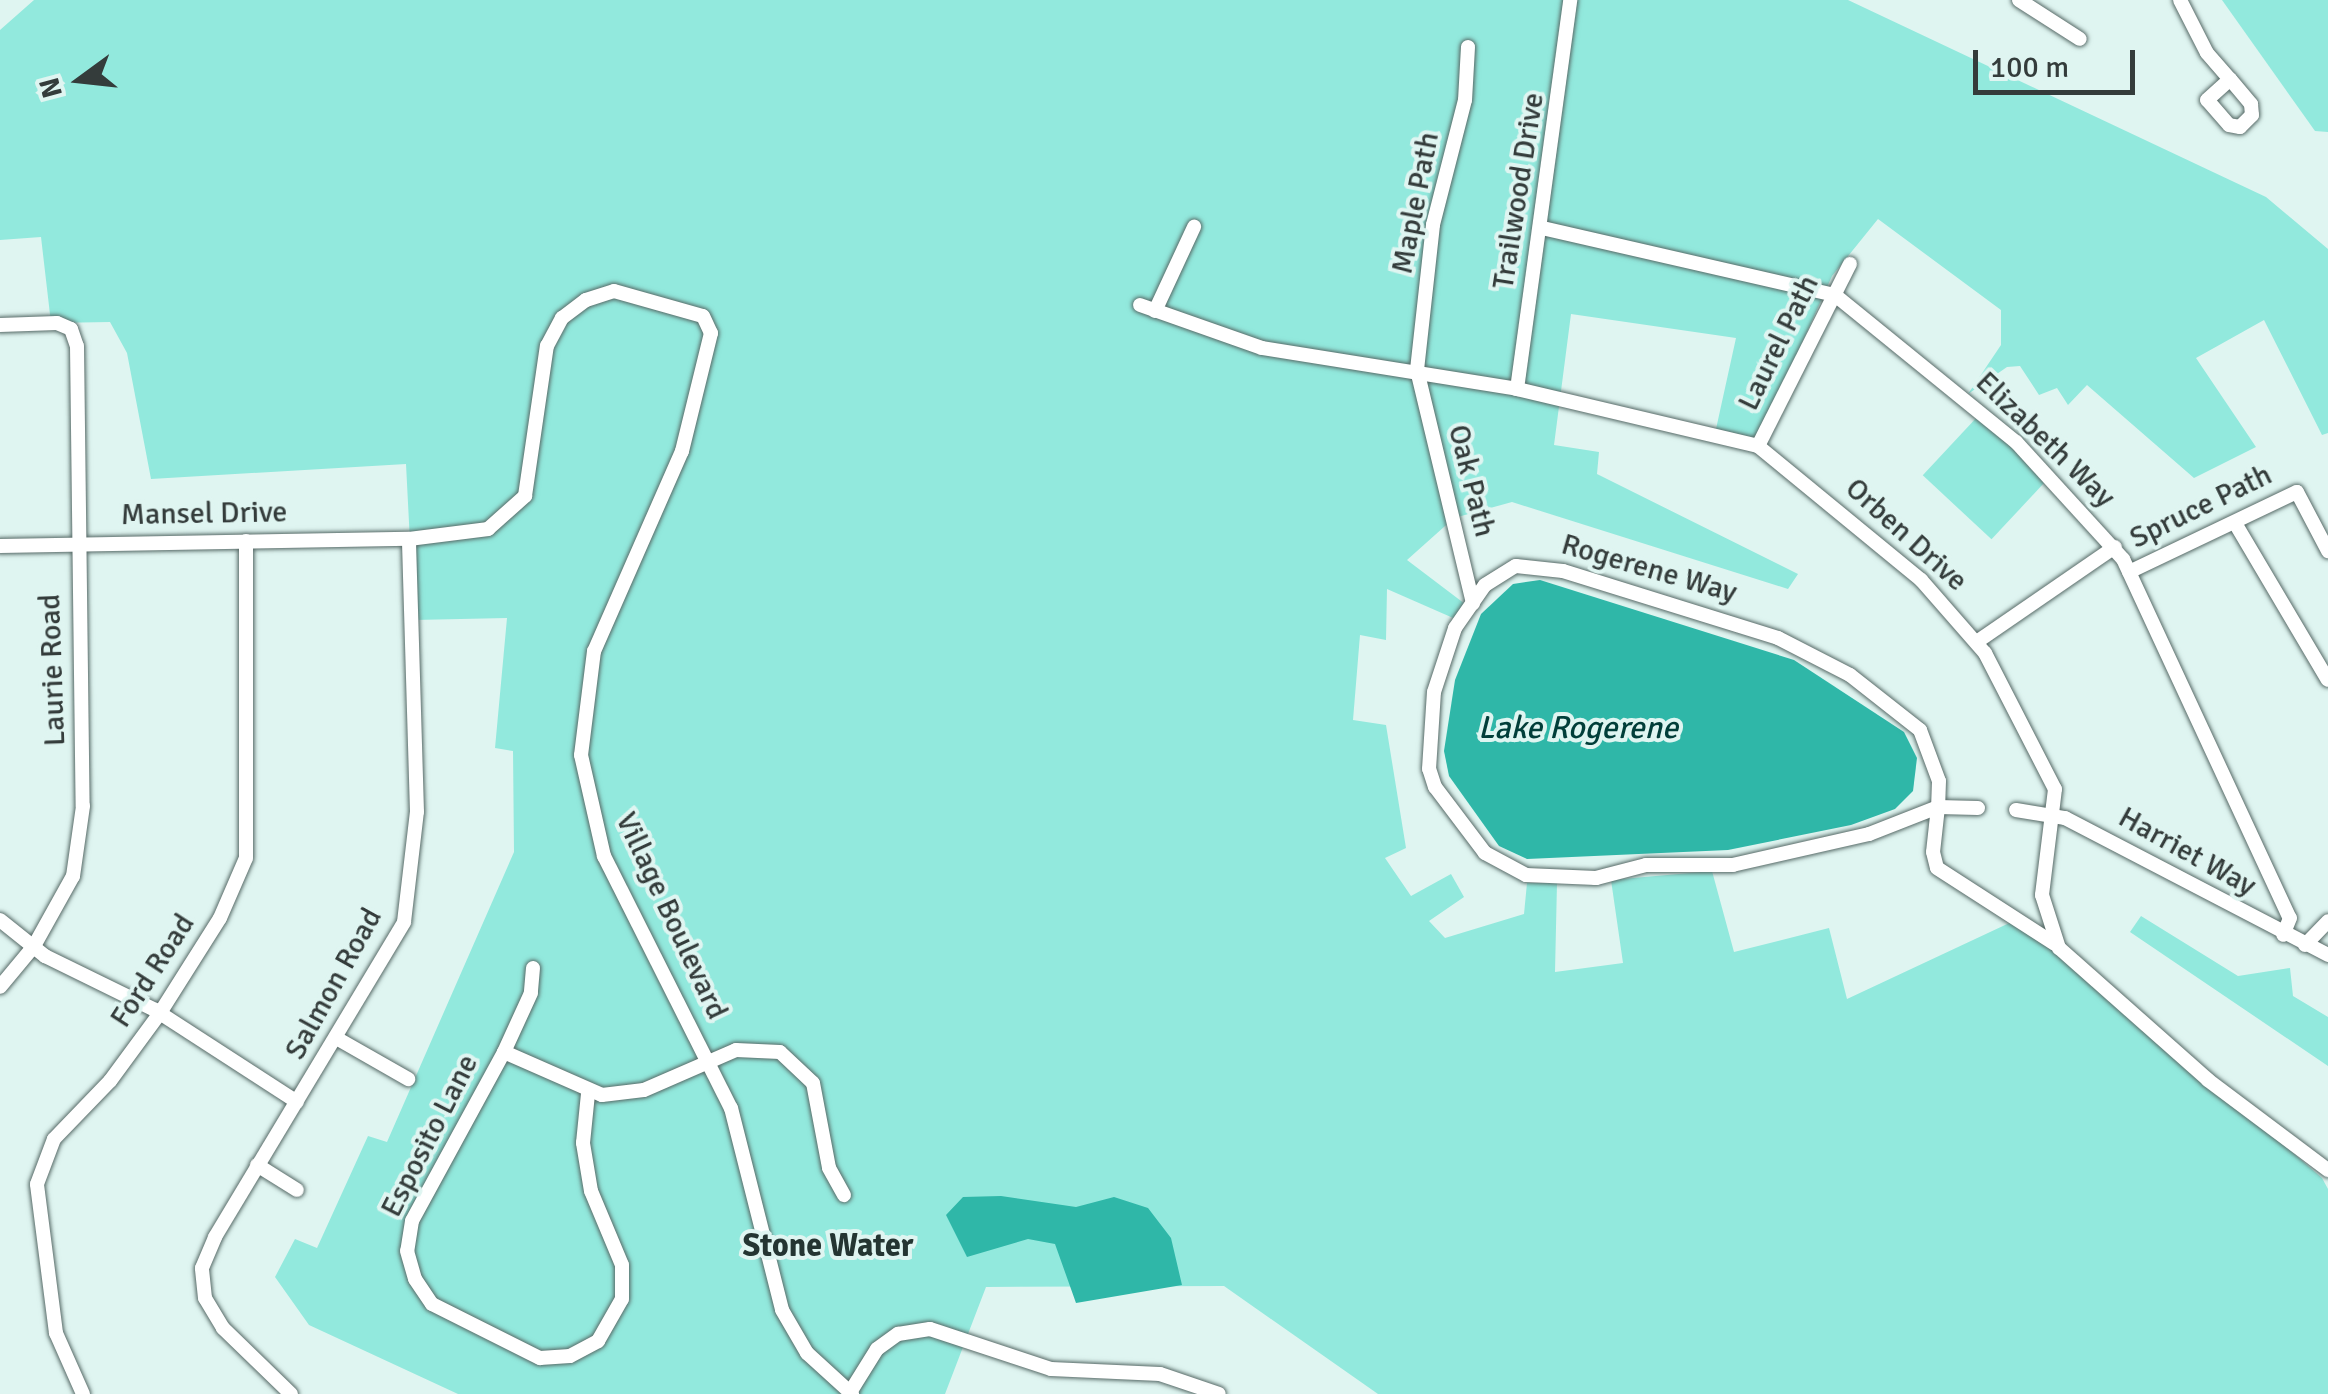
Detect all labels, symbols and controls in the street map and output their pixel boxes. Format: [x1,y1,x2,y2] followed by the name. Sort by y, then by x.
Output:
[30,30,130,130] north arrow
[1978,30,2140,92] scale bar
[1990,49,2069,86] text: 100 m
[32,74,70,102] text: N
[1486,90,1552,292] street label: Trailwood Drive
[1385,129,1447,277] street label: Maple Path
[1731,270,1827,416] street label: Laurel Path
[1968,365,2122,515] street label: Elizabeth Way
[1440,421,1502,541] street label: Oak Path
[2124,457,2278,557] street label: Spruce Path
[1838,471,1974,599] street label: Orben Drive
[120,495,288,533] street label: Mansel Drive
[1557,527,1741,611] street label: Rogerene Way
[32,593,74,747] street label: Laurie Road
[1478,709,1678,747] water label: Lake Rogerene
[2112,800,2262,904] street label: Harriet Way
[607,807,735,1025] street label: Village Boulevard
[278,902,390,1066] street label: Salmon Road
[103,908,203,1034] street label: Ford Road
[374,1049,486,1223] street label: Esposito Lane
[742,1227,914,1265] district label: Stone Water

